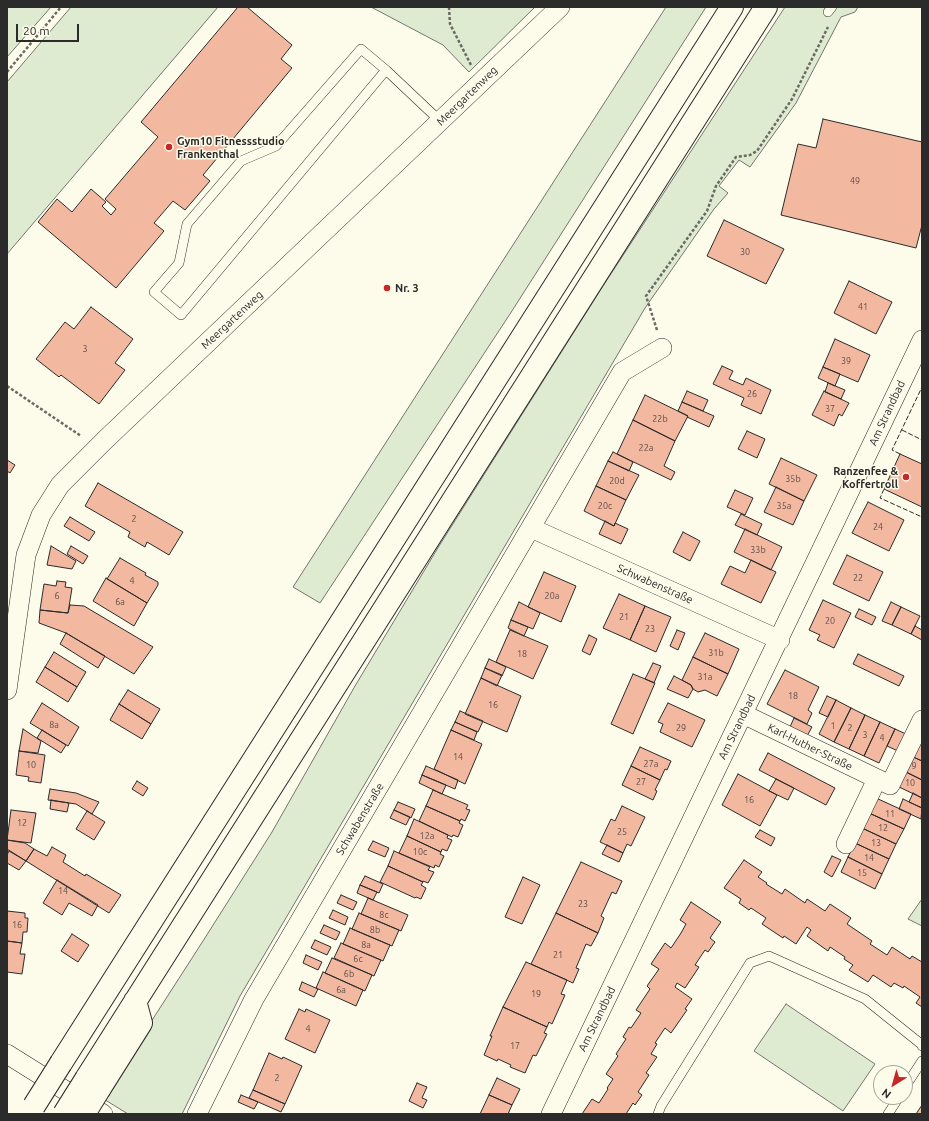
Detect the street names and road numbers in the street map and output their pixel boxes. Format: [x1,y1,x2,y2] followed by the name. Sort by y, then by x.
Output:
[434,64,500,128] street label: Meergartenweg
[198,288,266,352] street label: Meergartenweg
[866,378,908,448] street label: Am Strandbad
[615,561,695,607] street label: Schwabenstraße
[716,693,758,761] street label: Am Strandbad
[765,721,855,773] street label: Karl-Huther-Straße
[333,781,387,857] street label: Schwabenstraße
[576,985,618,1053] street label: Am Strandbad

